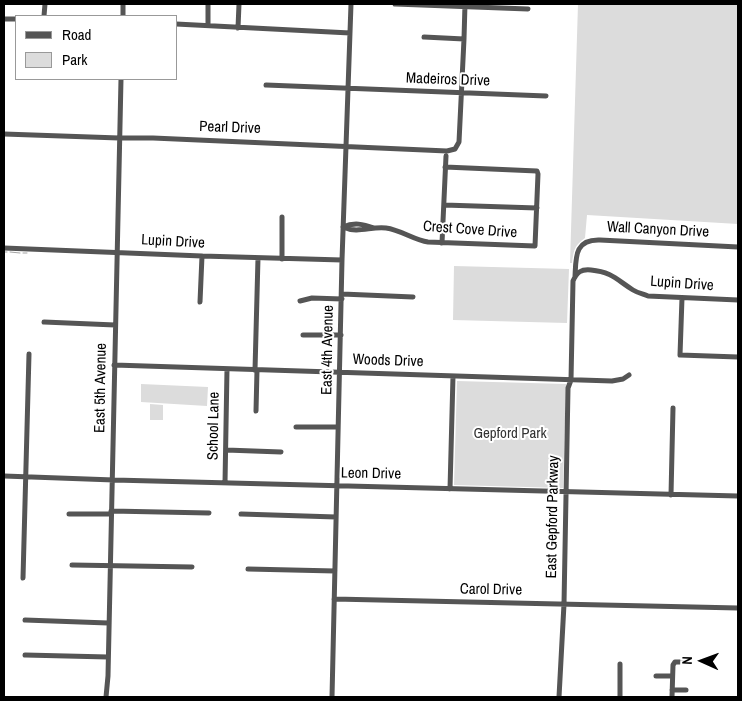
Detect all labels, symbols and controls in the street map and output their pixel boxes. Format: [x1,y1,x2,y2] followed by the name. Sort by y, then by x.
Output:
[15,15,178,80] legend
[62,24,91,45] text: Road
[62,49,87,70] text: Park
[406,70,490,90] street label: Madeiros Drive
[199,118,261,138] street label: Pearl Drive
[422,218,518,242] street label: Crest Cove Drive
[607,218,709,242] street label: Wall Canyon Drive
[141,231,205,253] street label: Lupin Drive
[650,273,714,295] street label: Lupin Drive
[318,305,338,395] street label: East 4th Avenue
[91,343,111,433] street label: East 5th Avenue
[352,351,424,371] street label: Woods Drive
[204,392,224,460] street label: School Lane
[473,425,547,443] park label: Gepford Park
[543,455,563,579] street label: East Gepford Parkway
[341,464,401,484] street label: Leon Drive
[460,580,522,600] street label: Carol Drive
[677,636,727,686] north arrow
[678,656,696,665] text: N

